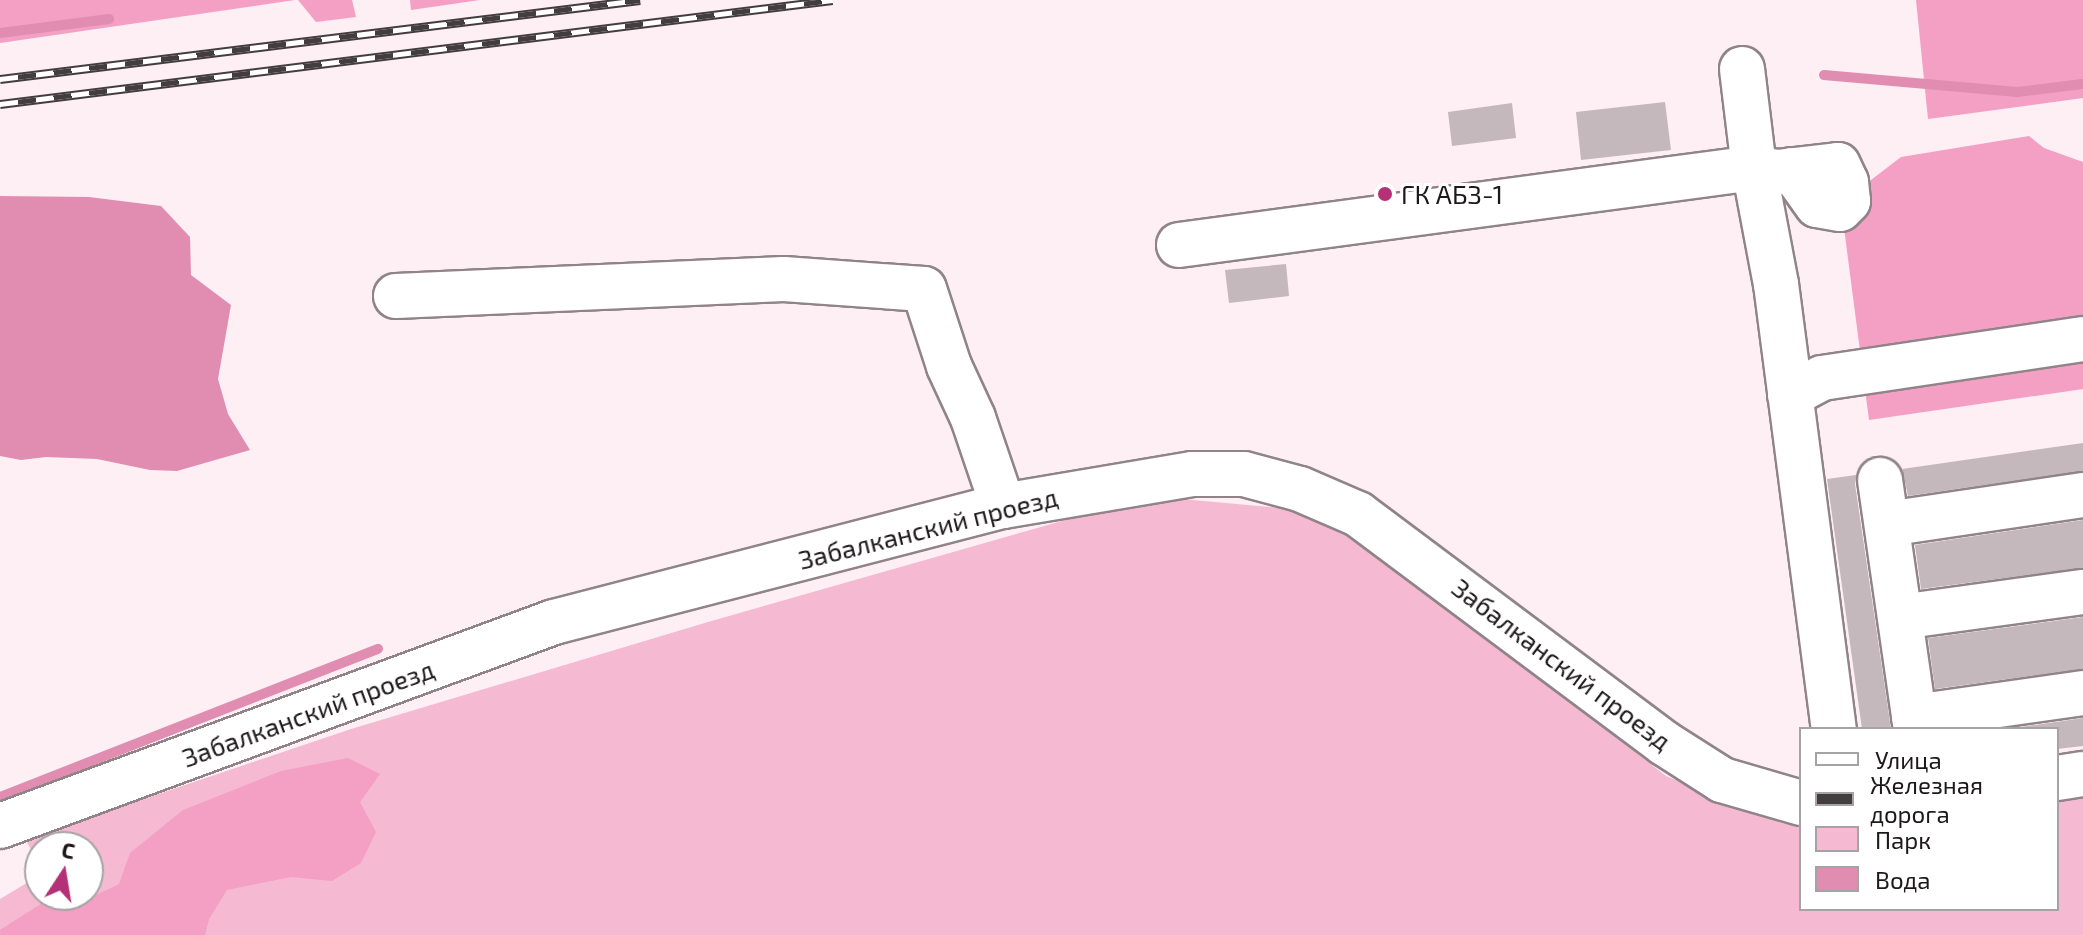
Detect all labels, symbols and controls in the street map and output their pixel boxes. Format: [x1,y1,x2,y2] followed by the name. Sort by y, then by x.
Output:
[1401,178,1503,210] place label: ГК АБЗ-1
[1376,185,1394,203] marker: ГК АБЗ-1
[795,481,1061,575] street label: Забалканский проезд
[1446,571,1678,757] street label: Забалканский проезд
[178,653,438,773] street label: Забалканский проезд
[1799,727,2059,911] legend
[1875,745,1942,774] text: Улица
[1870,770,1983,828] text: Железная дорога
[1875,825,1931,854] text: Парк
[24,831,104,911] north arrow
[60,835,78,864] text: С
[1875,865,1931,894] text: Вода

